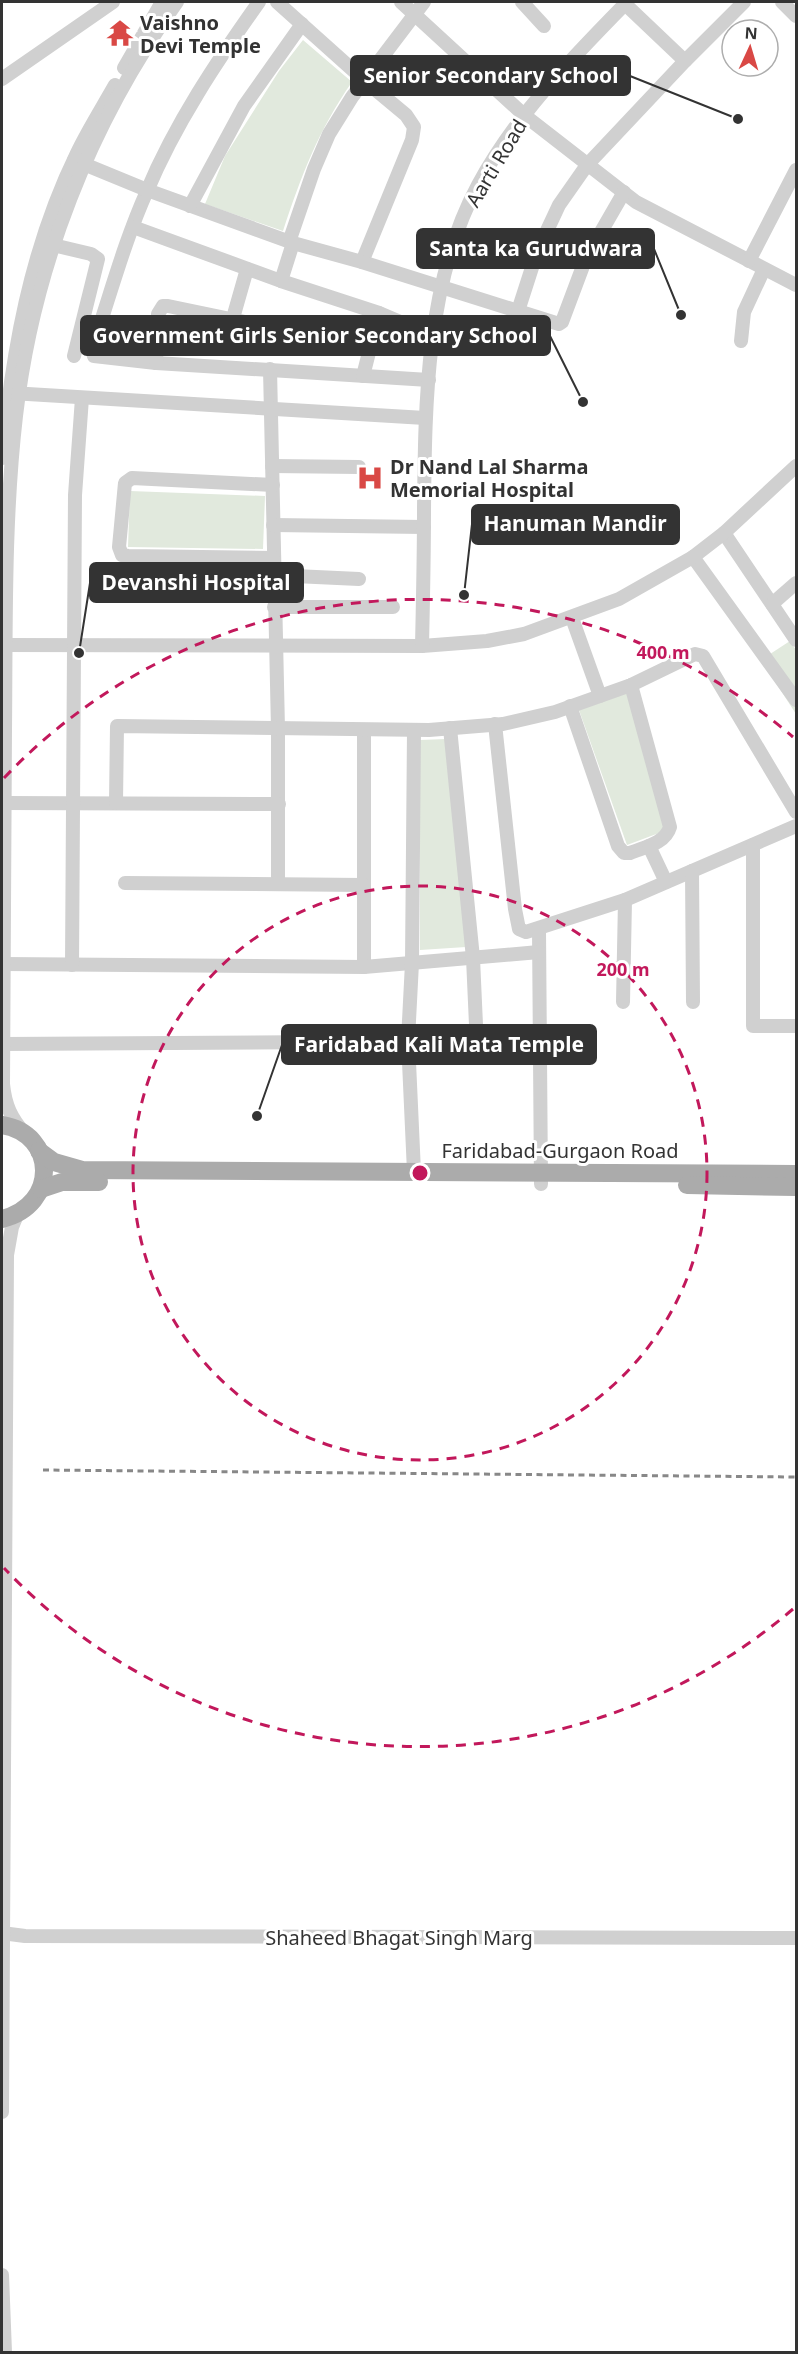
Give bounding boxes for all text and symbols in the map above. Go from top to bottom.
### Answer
place label: Vaishno Devi Temple [140,9,261,59]
temple icon: Vaishno Devi Temple [105,18,135,48]
north arrow [720,18,780,78]
text: N [744,22,758,44]
callout: Senior Secondary School [351,56,630,95]
text: Senior Secondary School [364,61,618,89]
street label: Aarti Road [459,114,533,212]
callout: Santa ka Gurudwara [417,229,654,268]
text: Santa ka Gurudwara [429,234,643,262]
callout: Government Girls Senior Secondary School [81,316,550,355]
text: Government Girls Senior Secondary School [93,321,537,349]
place label: Dr Nand Lal Sharma Memorial Hospital [390,453,589,503]
hospital icon: Dr Nand Lal Sharma Memorial Hospital [355,463,385,493]
callout: Hanuman Mandir [472,505,679,544]
text: Hanuman Mandir [483,509,667,537]
callout: Devanshi Hospital [90,563,303,602]
text: Devanshi Hospital [102,568,290,596]
text: 400 m [636,640,690,664]
text: 200 m [596,957,650,981]
callout: Faridabad Kali Mata Temple [282,1025,596,1064]
text: Faridabad Kali Mata Temple [294,1030,584,1058]
street label: Faridabad-Gurgaon Road [441,1137,679,1164]
centre of rings [410,1163,430,1183]
street label: Shaheed Bhagat Singh Marg [265,1924,533,1951]

